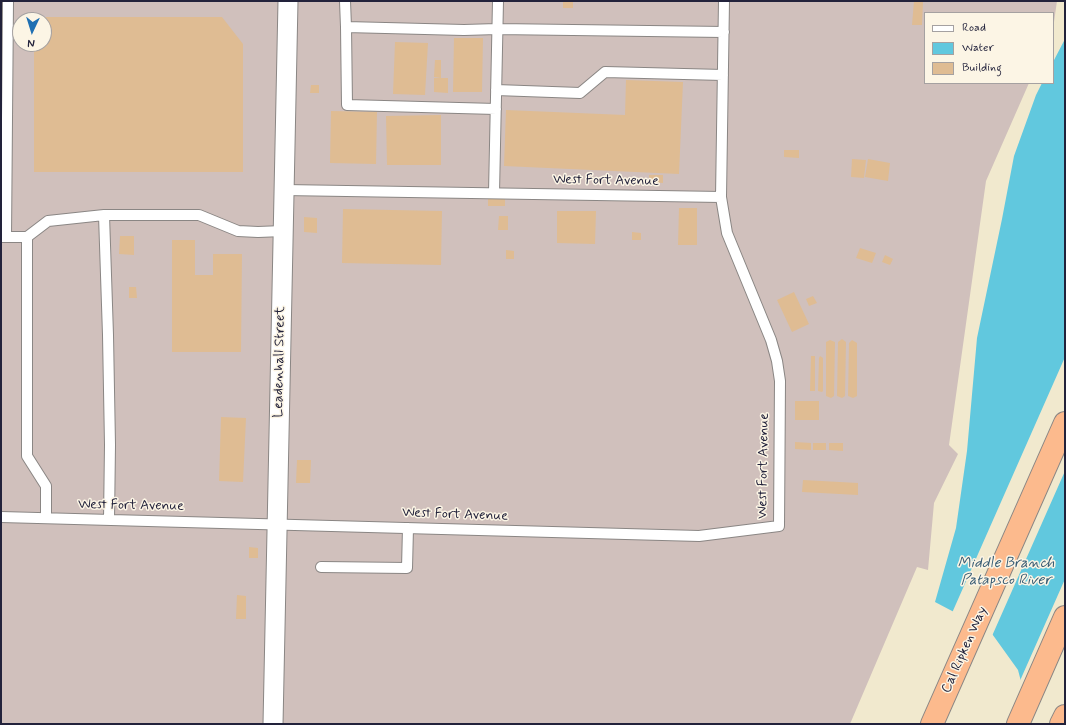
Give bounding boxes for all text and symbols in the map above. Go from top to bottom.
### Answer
north arrow [12,12,52,52]
legend [924,12,1054,84]
text: Road [962,20,986,36]
text: N [27,36,35,50]
text: Water [962,40,994,56]
text: Building [962,60,1002,76]
street label: West Fort Avenue [553,172,659,190]
street label: Leadenhall Street [271,306,289,418]
street label: West Fort Avenue [755,413,773,519]
street label: West Fort Avenue [78,497,184,515]
street label: West Fort Avenue [402,505,508,525]
water label: Middle Branch Patapsco River [958,555,1054,590]
street label: Cal Ripken Way [938,604,992,696]

